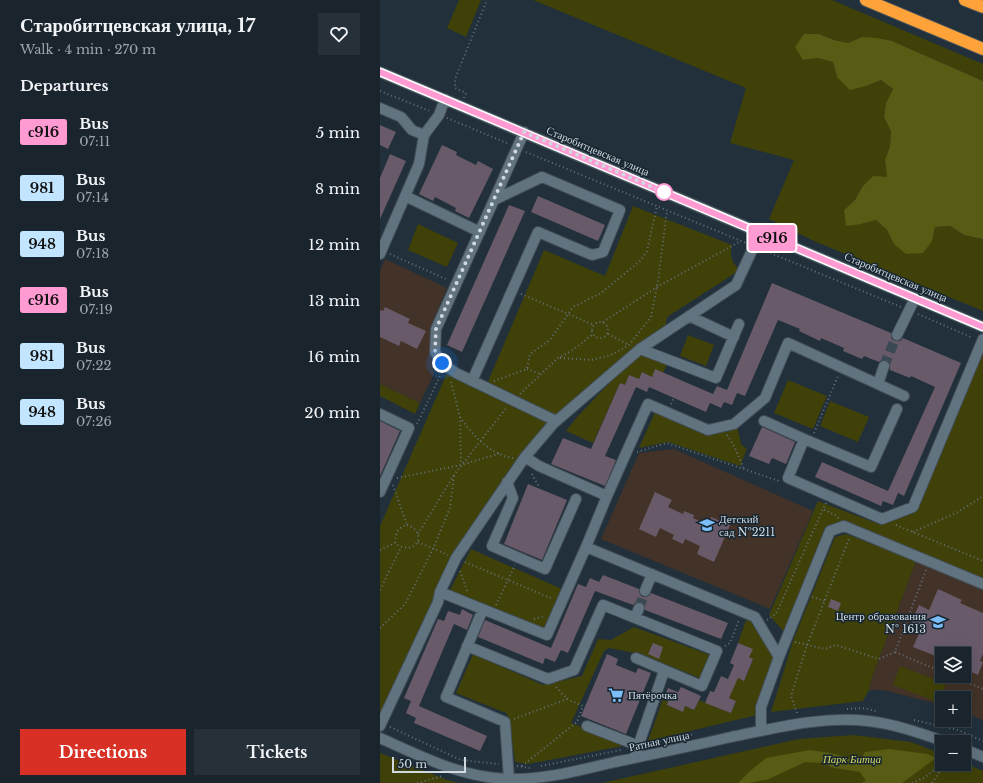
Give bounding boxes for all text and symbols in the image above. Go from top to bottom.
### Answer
button: heart [318,13,360,55]
text: Старобитцевская улица, 17 [20,14,255,37]
text: Walk · 4 min · 270 m [20,41,156,58]
text: Departures [20,76,109,95]
text: Bus [79,114,109,133]
text: с916 [28,123,59,141]
text: 5 min [316,123,360,142]
street label: Старобитцевская улица [544,123,652,179]
text: 07:11 [79,133,110,150]
text: Bus [76,170,106,189]
text: 981 [30,179,54,197]
text: 8 min [315,179,360,198]
unlabelled marker [655,183,673,201]
text: 07:14 [76,189,109,206]
line badge: с916 [744,225,800,251]
text: Bus [76,226,106,245]
text: с916 [756,229,788,247]
text: 948 [28,235,56,253]
text: 12 min [308,235,360,254]
text: 07:18 [76,245,109,262]
street label: Старобитцевская улица [842,249,950,305]
text: Bus [79,282,109,301]
text: с916 [28,291,59,309]
text: 13 min [308,291,360,310]
text: 07:19 [79,301,113,318]
text: Bus [76,338,106,357]
text: 981 [30,347,54,365]
text: 16 min [308,347,360,366]
your location [432,353,452,373]
text: 07:22 [76,357,112,374]
text: Bus [76,394,106,413]
text: 948 [28,403,56,421]
text: 20 min [304,403,360,422]
text: 07:26 [76,413,112,430]
place label: Детский сад №2211 [719,512,775,539]
school or university icon: Детский сад №2211 [698,516,716,534]
place label: Центр образования № 1613 [836,609,926,636]
school or university icon: Центр образования № 1613 [929,613,947,631]
map controls [935,647,971,771]
button: layers [935,647,971,683]
supermarket icon: Пятёрочка [607,686,625,704]
place label: Пятёрочка [628,688,677,702]
button: + [935,691,971,727]
street label: Ратная улица [627,728,691,754]
button: Directions [20,729,186,775]
button: Tickets [194,729,360,775]
button: − [935,735,971,771]
park label: Парк Битца [822,752,882,766]
scale bar [392,755,466,774]
text: 50 m [398,757,427,771]

